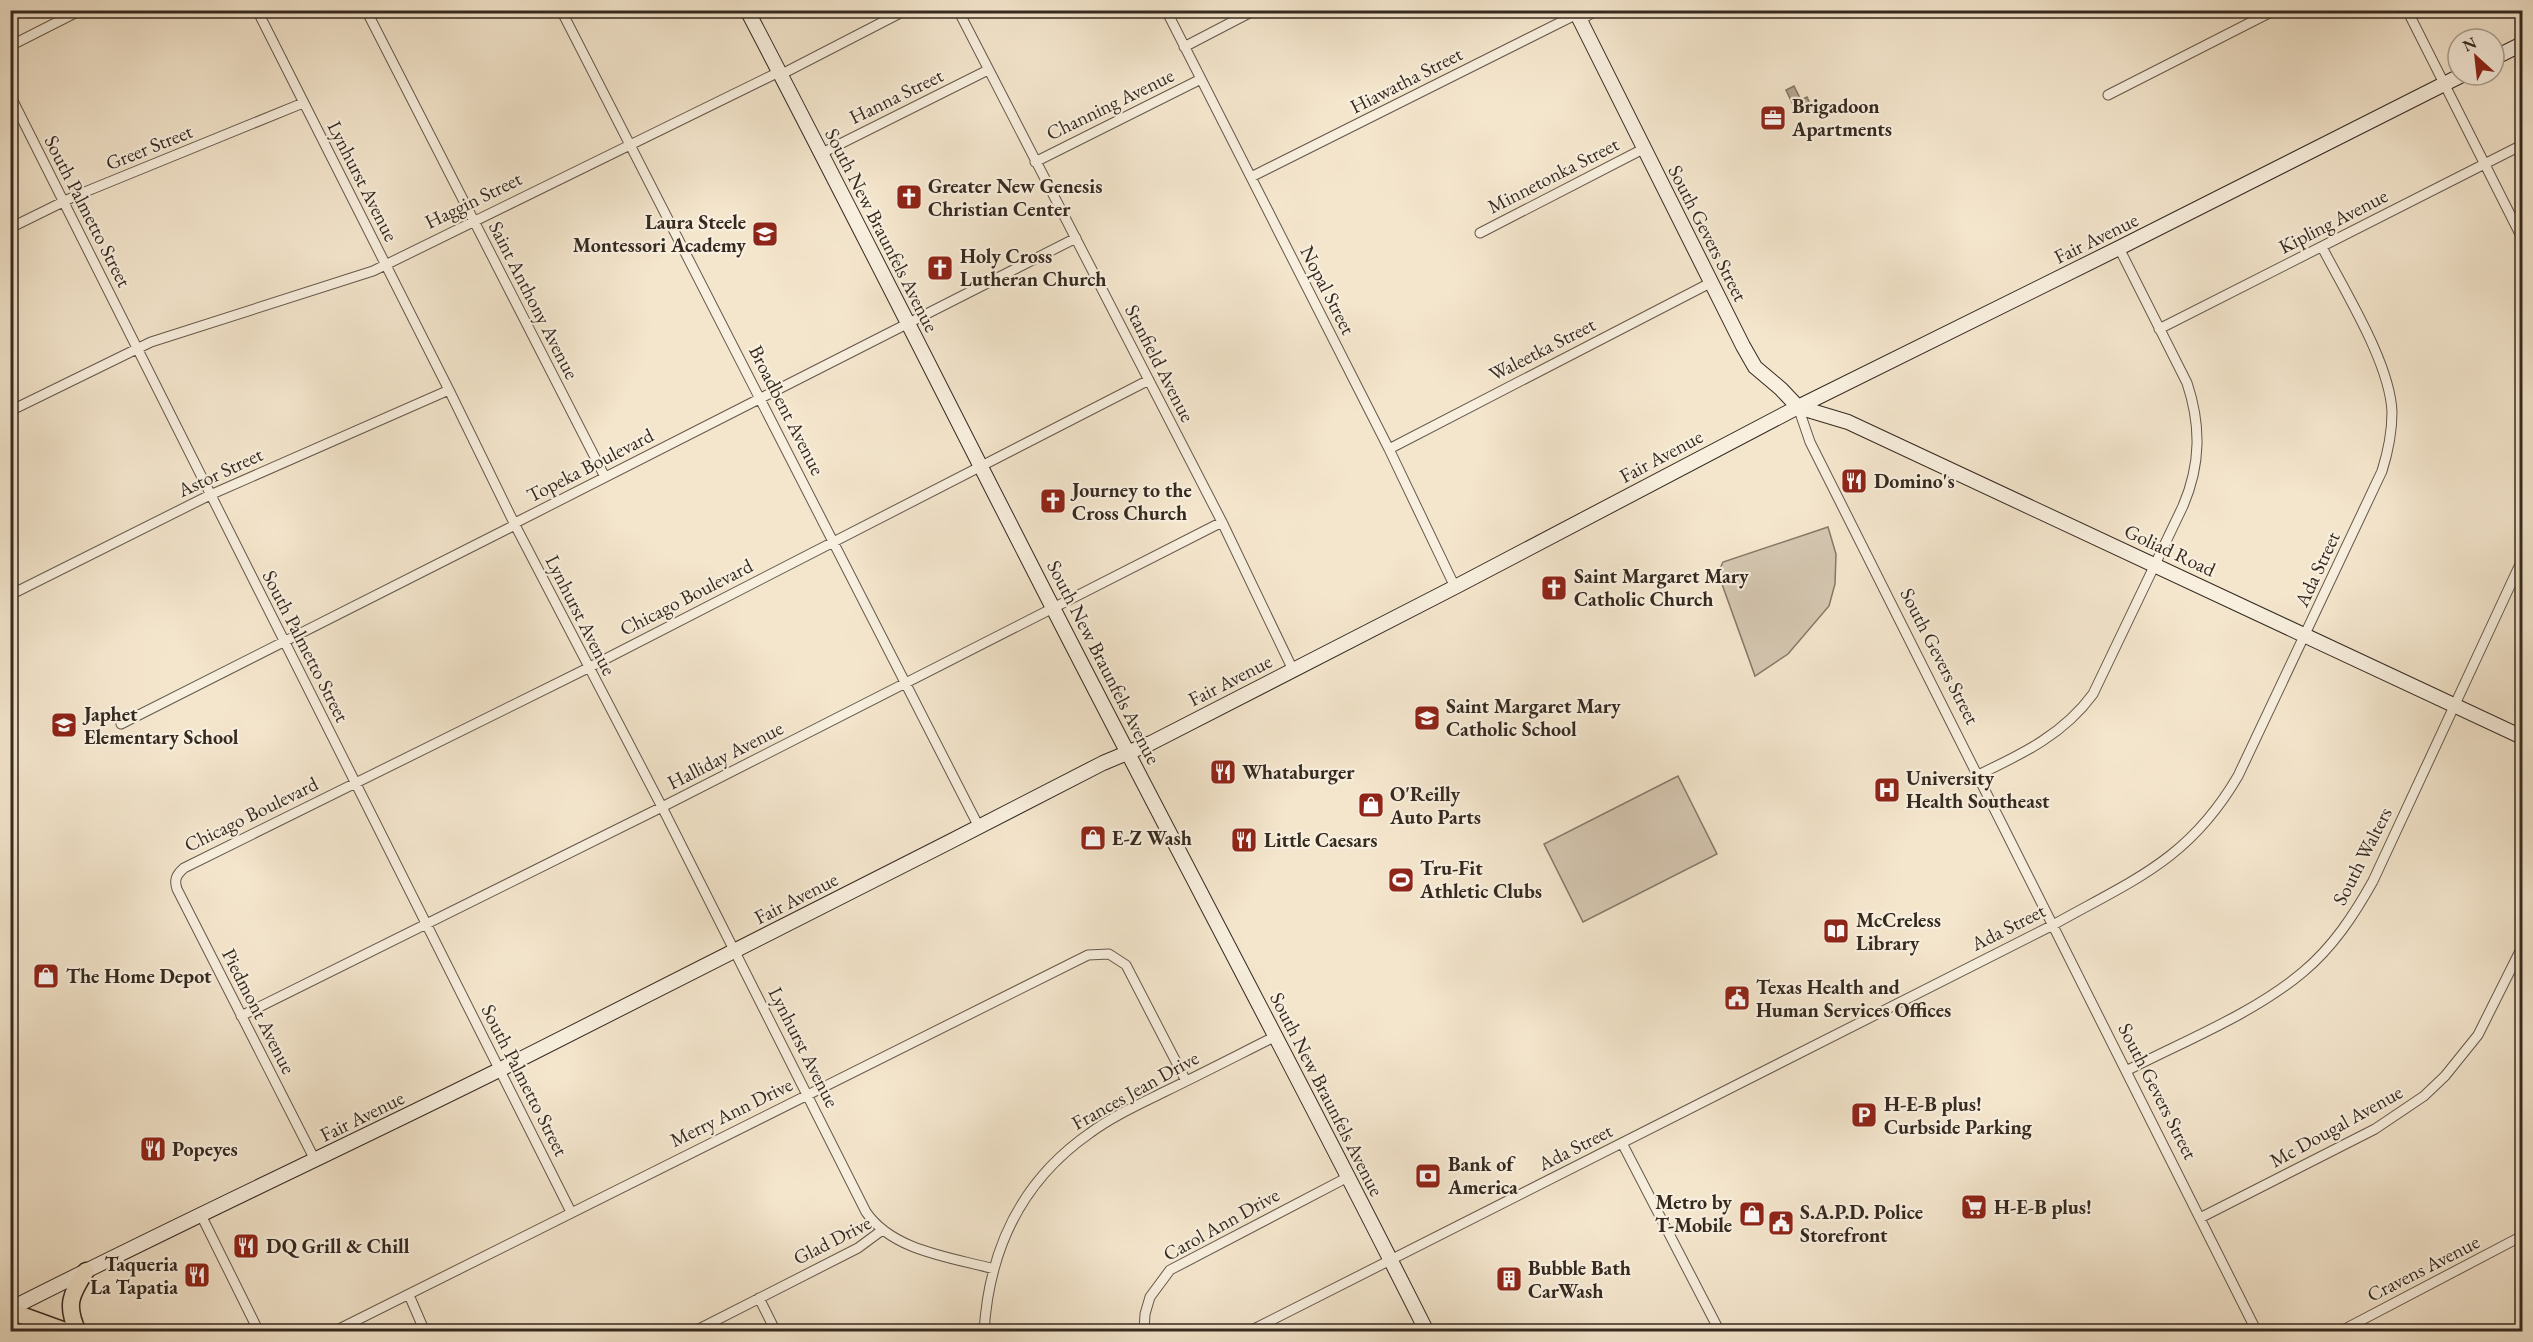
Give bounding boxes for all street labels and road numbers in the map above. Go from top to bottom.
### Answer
street label: Hiawatha Street [1345,40,1467,119]
street label: Hanna Street [845,62,948,130]
street label: Channing Avenue [1042,62,1178,146]
street label: Lynhurst Avenue [322,116,405,246]
street label: Greer Street [102,118,197,176]
street label: South New Braunfels Avenue [819,124,945,337]
street label: Minnetonka Street [1483,130,1624,219]
street label: South Palmetto Street [39,131,138,292]
street label: South Gevers Street [1662,160,1754,306]
street label: Haggin Street [420,165,527,235]
street label: Kipling Avenue [2274,182,2392,260]
street label: Fair Avenue [2050,206,2143,270]
street label: Saint Anthony Avenue [483,217,585,384]
street label: Nopal Street [1295,241,1362,340]
street label: Stanfield Avenue [1119,300,1201,426]
street label: Waleetka Street [1484,311,1600,387]
street label: Broadbent Avenue [743,341,831,479]
street label: Topeka Boulevard [522,422,659,508]
street label: Fair Avenue [1615,423,1707,489]
street label: Astor Street [172,441,267,503]
street label: Goliad Road [2120,518,2221,583]
street label: Ada Street [2288,527,2346,612]
street label: Lynhurst Avenue [540,550,623,680]
street label: Chicago Boulevard [615,552,758,642]
street label: South New Braunfels Avenue [1041,556,1167,769]
street label: South Palmetto Street [257,566,356,727]
street label: South Gevers Street [1894,583,1986,729]
street label: Fair Avenue [1184,648,1276,712]
street label: Halliday Avenue [663,715,788,795]
street label: Chicago Boulevard [180,770,323,858]
street label: South Walters [2326,803,2398,909]
street label: Fair Avenue [750,866,842,930]
street label: Ada Street [1966,897,2050,957]
street label: Piedmont Avenue [216,944,302,1078]
street label: Lynhurst Avenue [763,982,846,1112]
street label: South New Braunfels Avenue [1264,988,1390,1201]
street label: South Palmetto Street [476,1000,575,1161]
street label: South Gevers Street [2112,1018,2204,1164]
street label: Frances Jean Drive [1067,1044,1203,1136]
street label: Merry Ann Drive [665,1071,797,1153]
street label: Mc Dougal Avenue [2265,1079,2407,1173]
street label: Fair Avenue [316,1084,409,1148]
street label: Ada Street [1533,1117,1617,1177]
street label: Carol Ann Drive [1158,1181,1284,1267]
street label: Glad Drive [789,1209,876,1271]
street label: Cravens Avenue [2362,1228,2484,1307]

